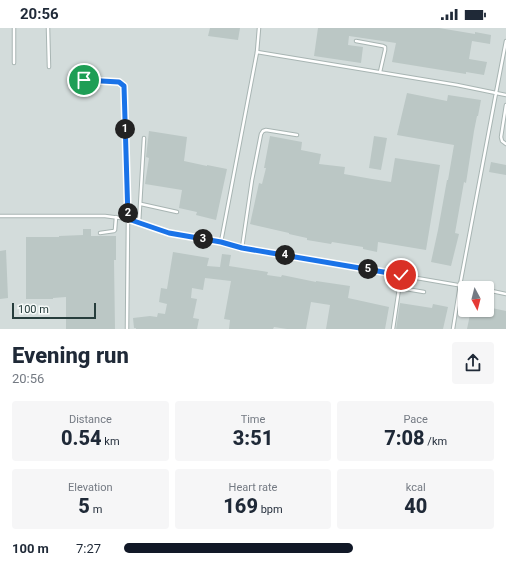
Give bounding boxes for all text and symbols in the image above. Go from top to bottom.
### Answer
text: 20:56 [20,5,59,23]
pin [67,63,101,97]
icon: arrive [73,69,95,91]
pin: 1 [115,119,135,139]
text: 1 [122,122,128,135]
pin: 2 [118,203,138,223]
text: 2 [125,206,131,219]
pin: 3 [193,229,213,249]
text: 3 [200,232,206,245]
pin: 4 [275,245,295,265]
text: 4 [282,248,288,261]
pin [384,258,418,292]
pin: 5 [358,259,378,279]
text: 5 [365,262,371,275]
icon: check [390,264,412,286]
north arrow [458,281,494,317]
map controls [458,281,494,317]
scale bar [12,301,96,320]
text: 100 m [18,303,49,316]
button: share [452,342,494,384]
text: Evening run [12,343,129,368]
text: 20:56 [12,371,44,386]
text: Distance [69,413,112,426]
text: Time [241,413,265,426]
text: Pace [403,413,428,426]
text: 0.54 [61,426,102,450]
text: 3:51 [233,426,273,450]
text: 7:08 [384,426,425,450]
text: km [102,435,120,448]
text: /km [425,435,447,448]
text: Elevation [68,481,113,494]
text: Heart rate [229,481,277,494]
text: kcal [406,481,426,494]
text: 5 [78,494,90,518]
text: 169 [223,494,258,518]
text: 40 [404,494,427,518]
text: m [90,503,102,516]
text: bpm [258,503,283,516]
text: 100 m [12,541,49,556]
text: 7:27 [76,541,101,556]

